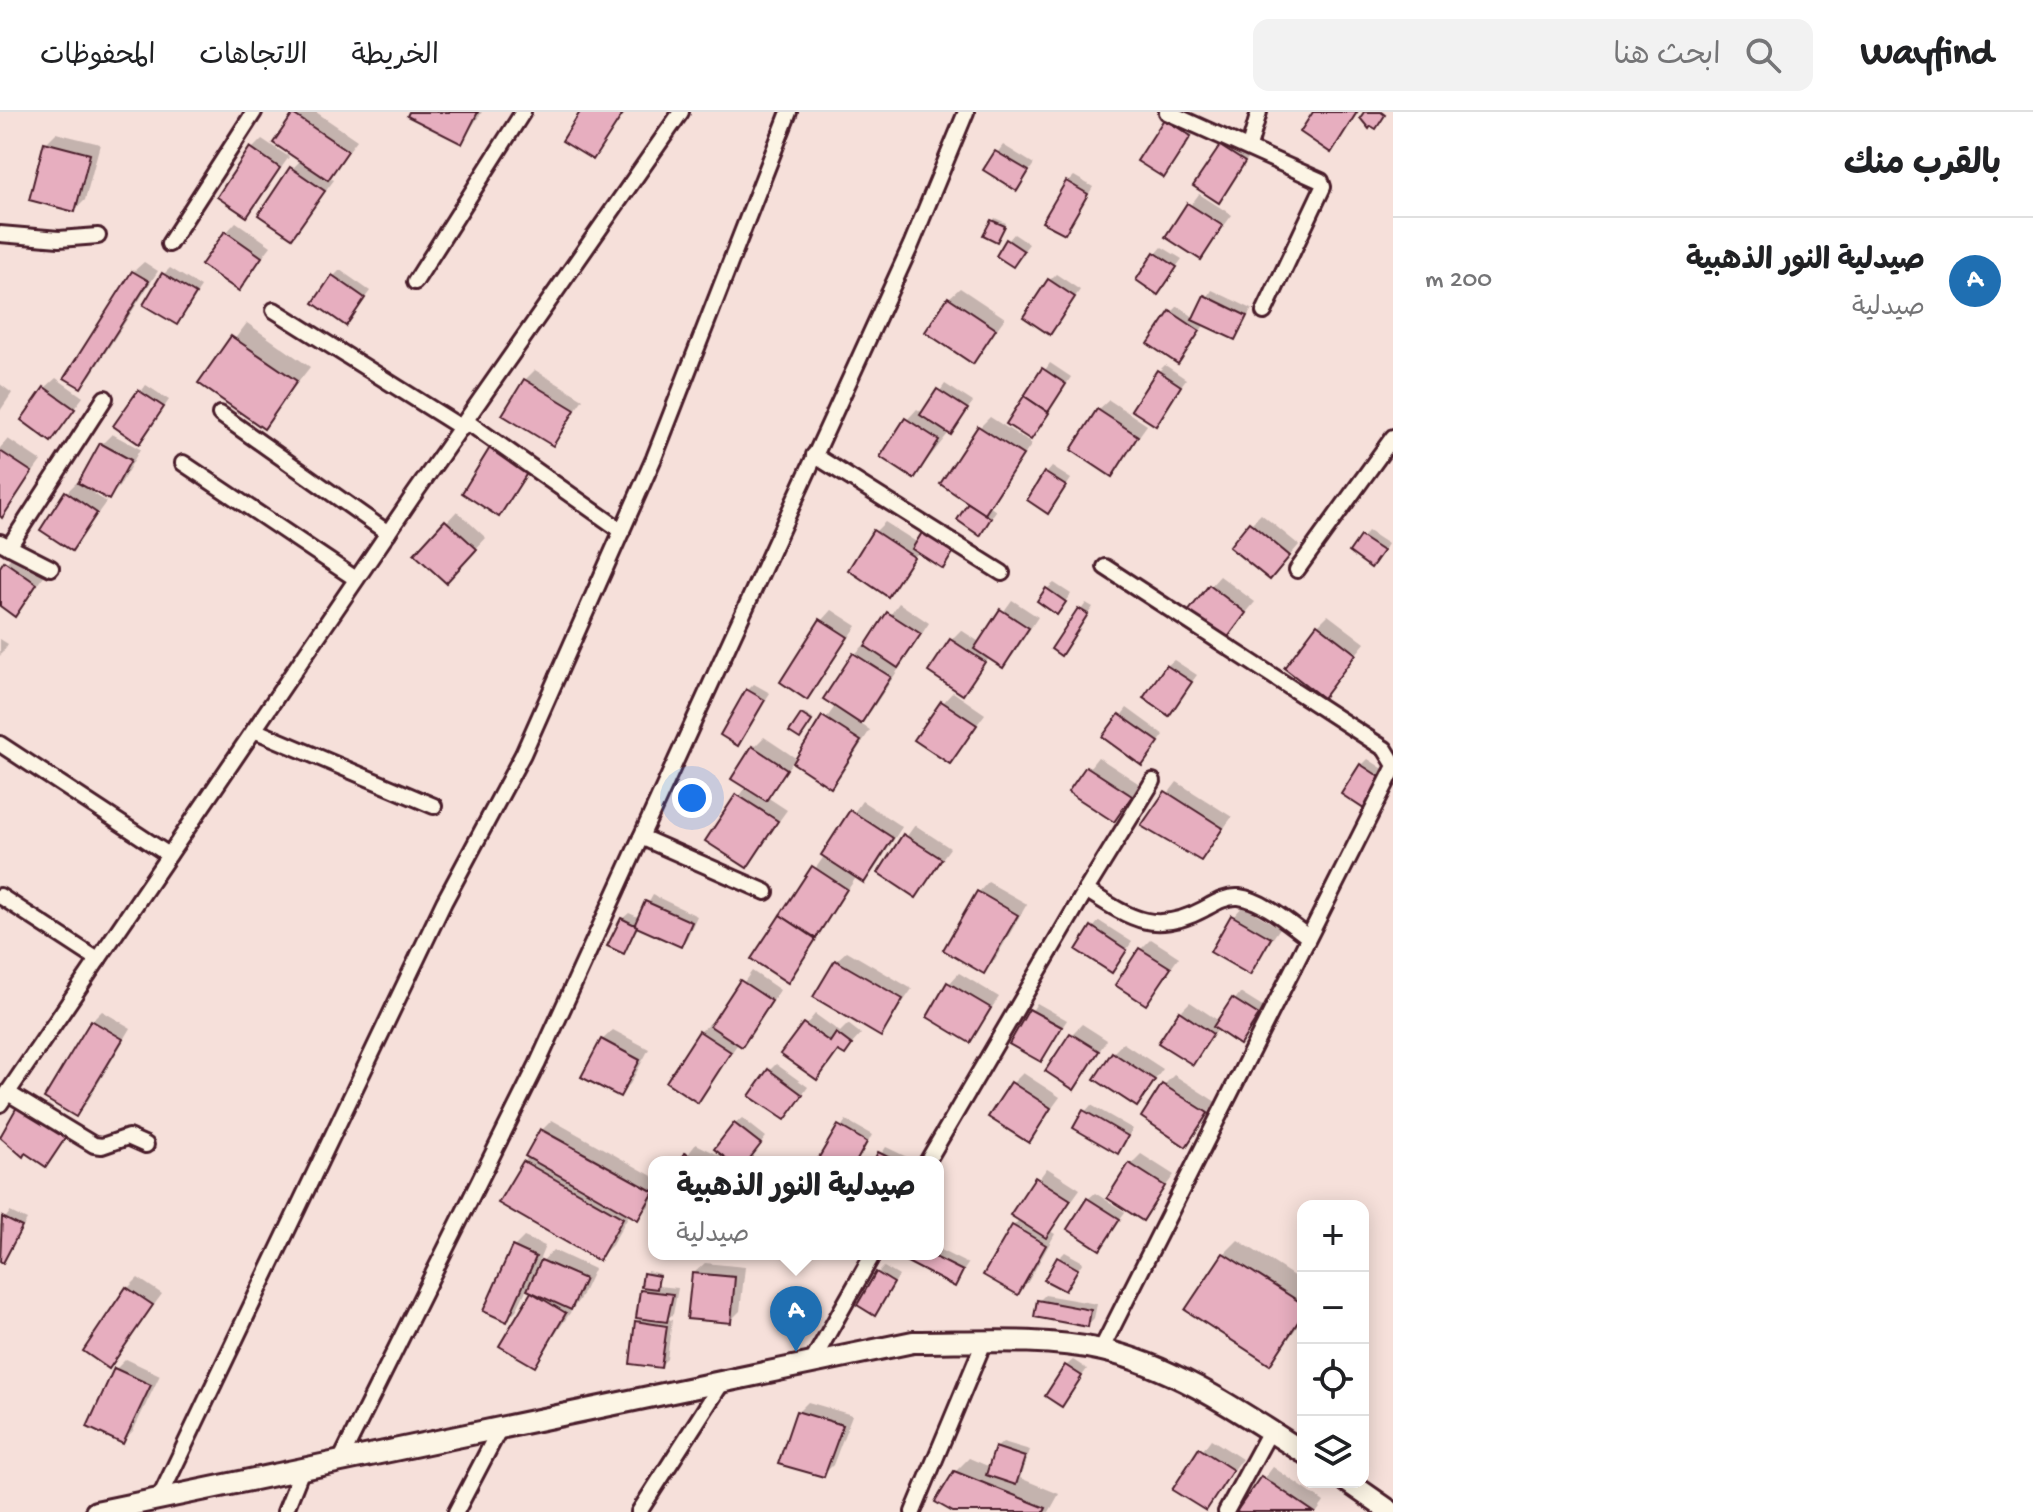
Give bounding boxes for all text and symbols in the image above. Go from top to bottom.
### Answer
search box [1253,19,1813,91]
icon: search [1741,33,1785,77]
text: Wayfind [1861,33,1993,77]
text: ابحث هنا [1613,40,1721,75]
text: المحفوظات [40,41,155,74]
text: الاتجاهات [199,41,307,74]
text: الخريطة [351,41,439,74]
text: بالقرب منك [1844,147,2001,187]
text: صيدلية النور الذهبية [1686,245,1925,280]
text: 200 m [1425,266,1492,297]
text: A [1967,266,1983,297]
text: صيدلية [1852,294,1925,325]
your location [672,778,712,818]
popup [648,1156,944,1260]
text: صيدلية النور الذهبية [676,1172,916,1207]
map controls [1297,1200,1369,1488]
button: + [1297,1200,1369,1272]
text: صيدلية [676,1221,749,1252]
button: − [1297,1272,1369,1344]
pin: A [770,1286,822,1352]
button: locate [1297,1344,1369,1416]
button: layers [1297,1416,1369,1488]

